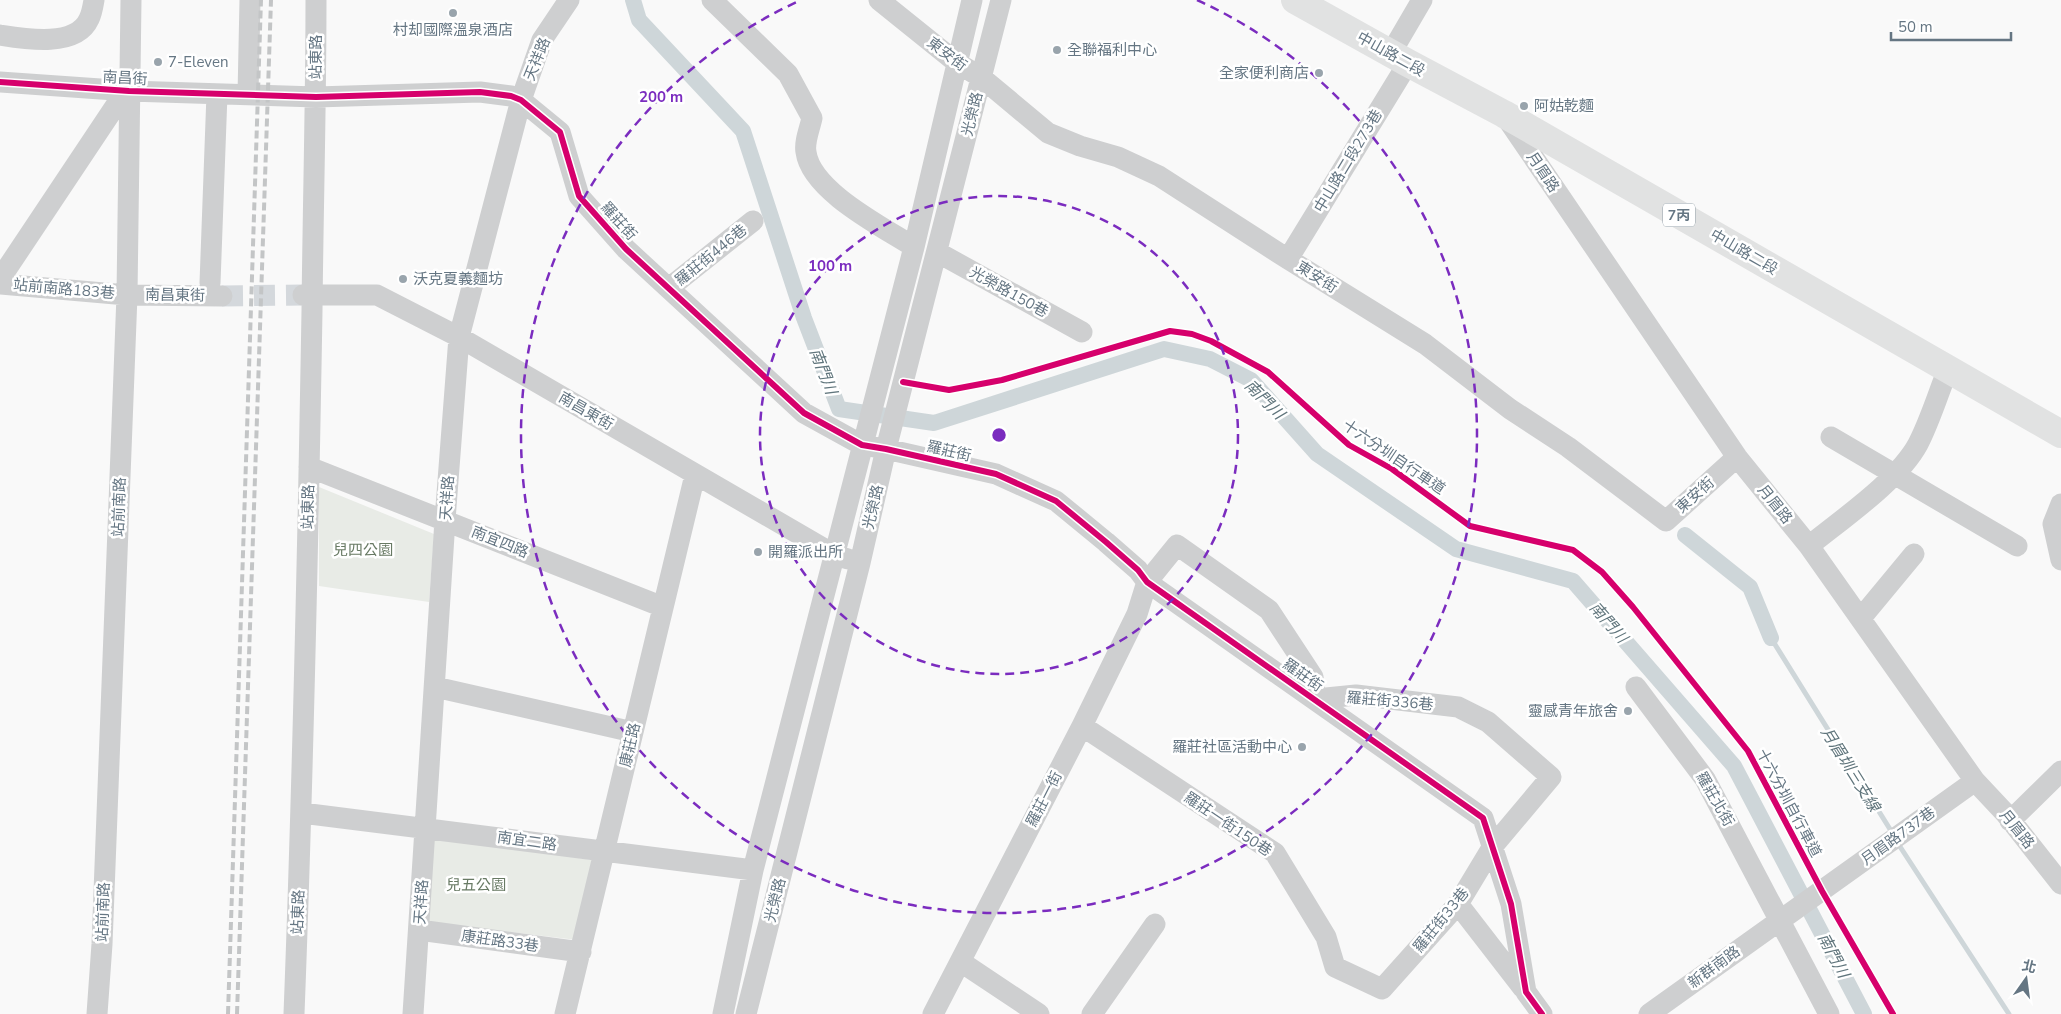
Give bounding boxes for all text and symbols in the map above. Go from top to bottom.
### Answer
marker: 村却國際溫泉酒店 [447,7,459,19]
scale bar [1891,10,2011,42]
text: 50 m [1898,17,1933,37]
place label: 村却國際溫泉酒店 [393,20,513,40]
street label: 中山路二段 [1353,27,1429,81]
street label: 東安街 [923,32,971,76]
street label: 站東路 [306,34,326,80]
street label: 天祥路 [519,34,555,84]
place label: 全聯福利中心 [1067,40,1157,60]
marker: 全聯福利中心 [1051,44,1063,56]
place label: 7-Eleven [168,52,228,72]
marker: 7-Eleven [152,56,164,68]
place label: 全家便利商店 [1219,63,1309,83]
street label: 南昌街 [102,67,148,89]
marker: 全家便利商店 [1313,67,1325,79]
text: 200 m [639,87,683,107]
street label: 光榮路 [957,90,987,138]
place label: 阿姑乾麵 [1534,96,1594,116]
marker: 阿姑乾麵 [1518,100,1530,112]
street label: 中山路二段273巷 [1309,106,1387,216]
street label: 月眉路 [1522,148,1564,196]
street label: 羅莊街 [597,198,641,244]
road number: 7丙 [1663,204,1695,226]
street label: 羅莊街446巷 [671,220,751,290]
street label: 中山路二段 [1707,225,1781,279]
text: 100 m [808,256,852,276]
street label: 東安街 [1293,257,1341,297]
street label: 光榮路150巷 [966,262,1052,322]
place label: 沃克夏義麵坊 [413,269,503,289]
marker: 沃克夏義麵坊 [397,273,409,285]
street label: 站前南路183巷 [12,275,116,303]
street label: 南昌東街 [145,284,205,306]
water label: 南門川 [804,345,843,400]
water label: 南門川 [1240,375,1290,426]
street label: 南昌東街 [555,387,617,435]
street label: 十六分圳自行車道 [1339,415,1449,499]
centre of rings [990,426,1008,444]
street label: 羅莊街 [925,436,973,466]
street label: 東安街 [1672,473,1718,517]
street label: 天祥路 [435,475,459,521]
street label: 站前南路 [108,477,130,537]
street label: 月眉路 [1753,480,1797,528]
street label: 光榮路 [858,483,888,531]
street label: 站東路 [298,484,318,530]
street label: 南宜四路 [468,521,532,563]
park label: 兒四公園 [333,540,393,560]
place label: 開羅派出所 [768,542,843,562]
marker: 開羅派出所 [752,546,764,558]
water label: 南門川 [1584,597,1634,649]
street label: 羅莊街 [1279,654,1327,696]
street label: 羅莊街336巷 [1346,687,1434,715]
place label: 靈感青年旅舍 [1528,701,1618,721]
marker: 靈感青年旅舍 [1622,705,1634,717]
street label: 康莊路 [615,721,645,769]
water label: 月眉圳三支線 [1815,723,1886,818]
place label: 羅莊社區活動中心 [1172,737,1292,757]
marker: 羅莊社區活動中心 [1296,741,1308,753]
street label: 十六分圳自行車道 [1752,745,1826,861]
street label: 羅莊一街 [1021,768,1067,830]
street label: 羅莊北街 [1691,768,1739,830]
street label: 羅莊一街150巷 [1180,787,1276,861]
street label: 月眉路737巷 [1857,802,1939,870]
street label: 月眉路 [1995,805,2039,853]
street label: 南宜二路 [496,827,558,855]
park label: 兒五公園 [446,875,506,895]
street label: 光榮路 [760,876,790,924]
street label: 天祥路 [409,879,433,925]
street label: 站前南路 [92,882,114,942]
street label: 羅莊街33巷 [1409,883,1473,957]
street label: 站東路 [287,889,309,935]
street label: 康莊路33巷 [460,926,540,956]
water label: 南門川 [1812,929,1855,984]
street label: 新群南路 [1684,941,1744,993]
north arrow [2001,954,2051,1004]
text: 北 [2020,956,2038,978]

